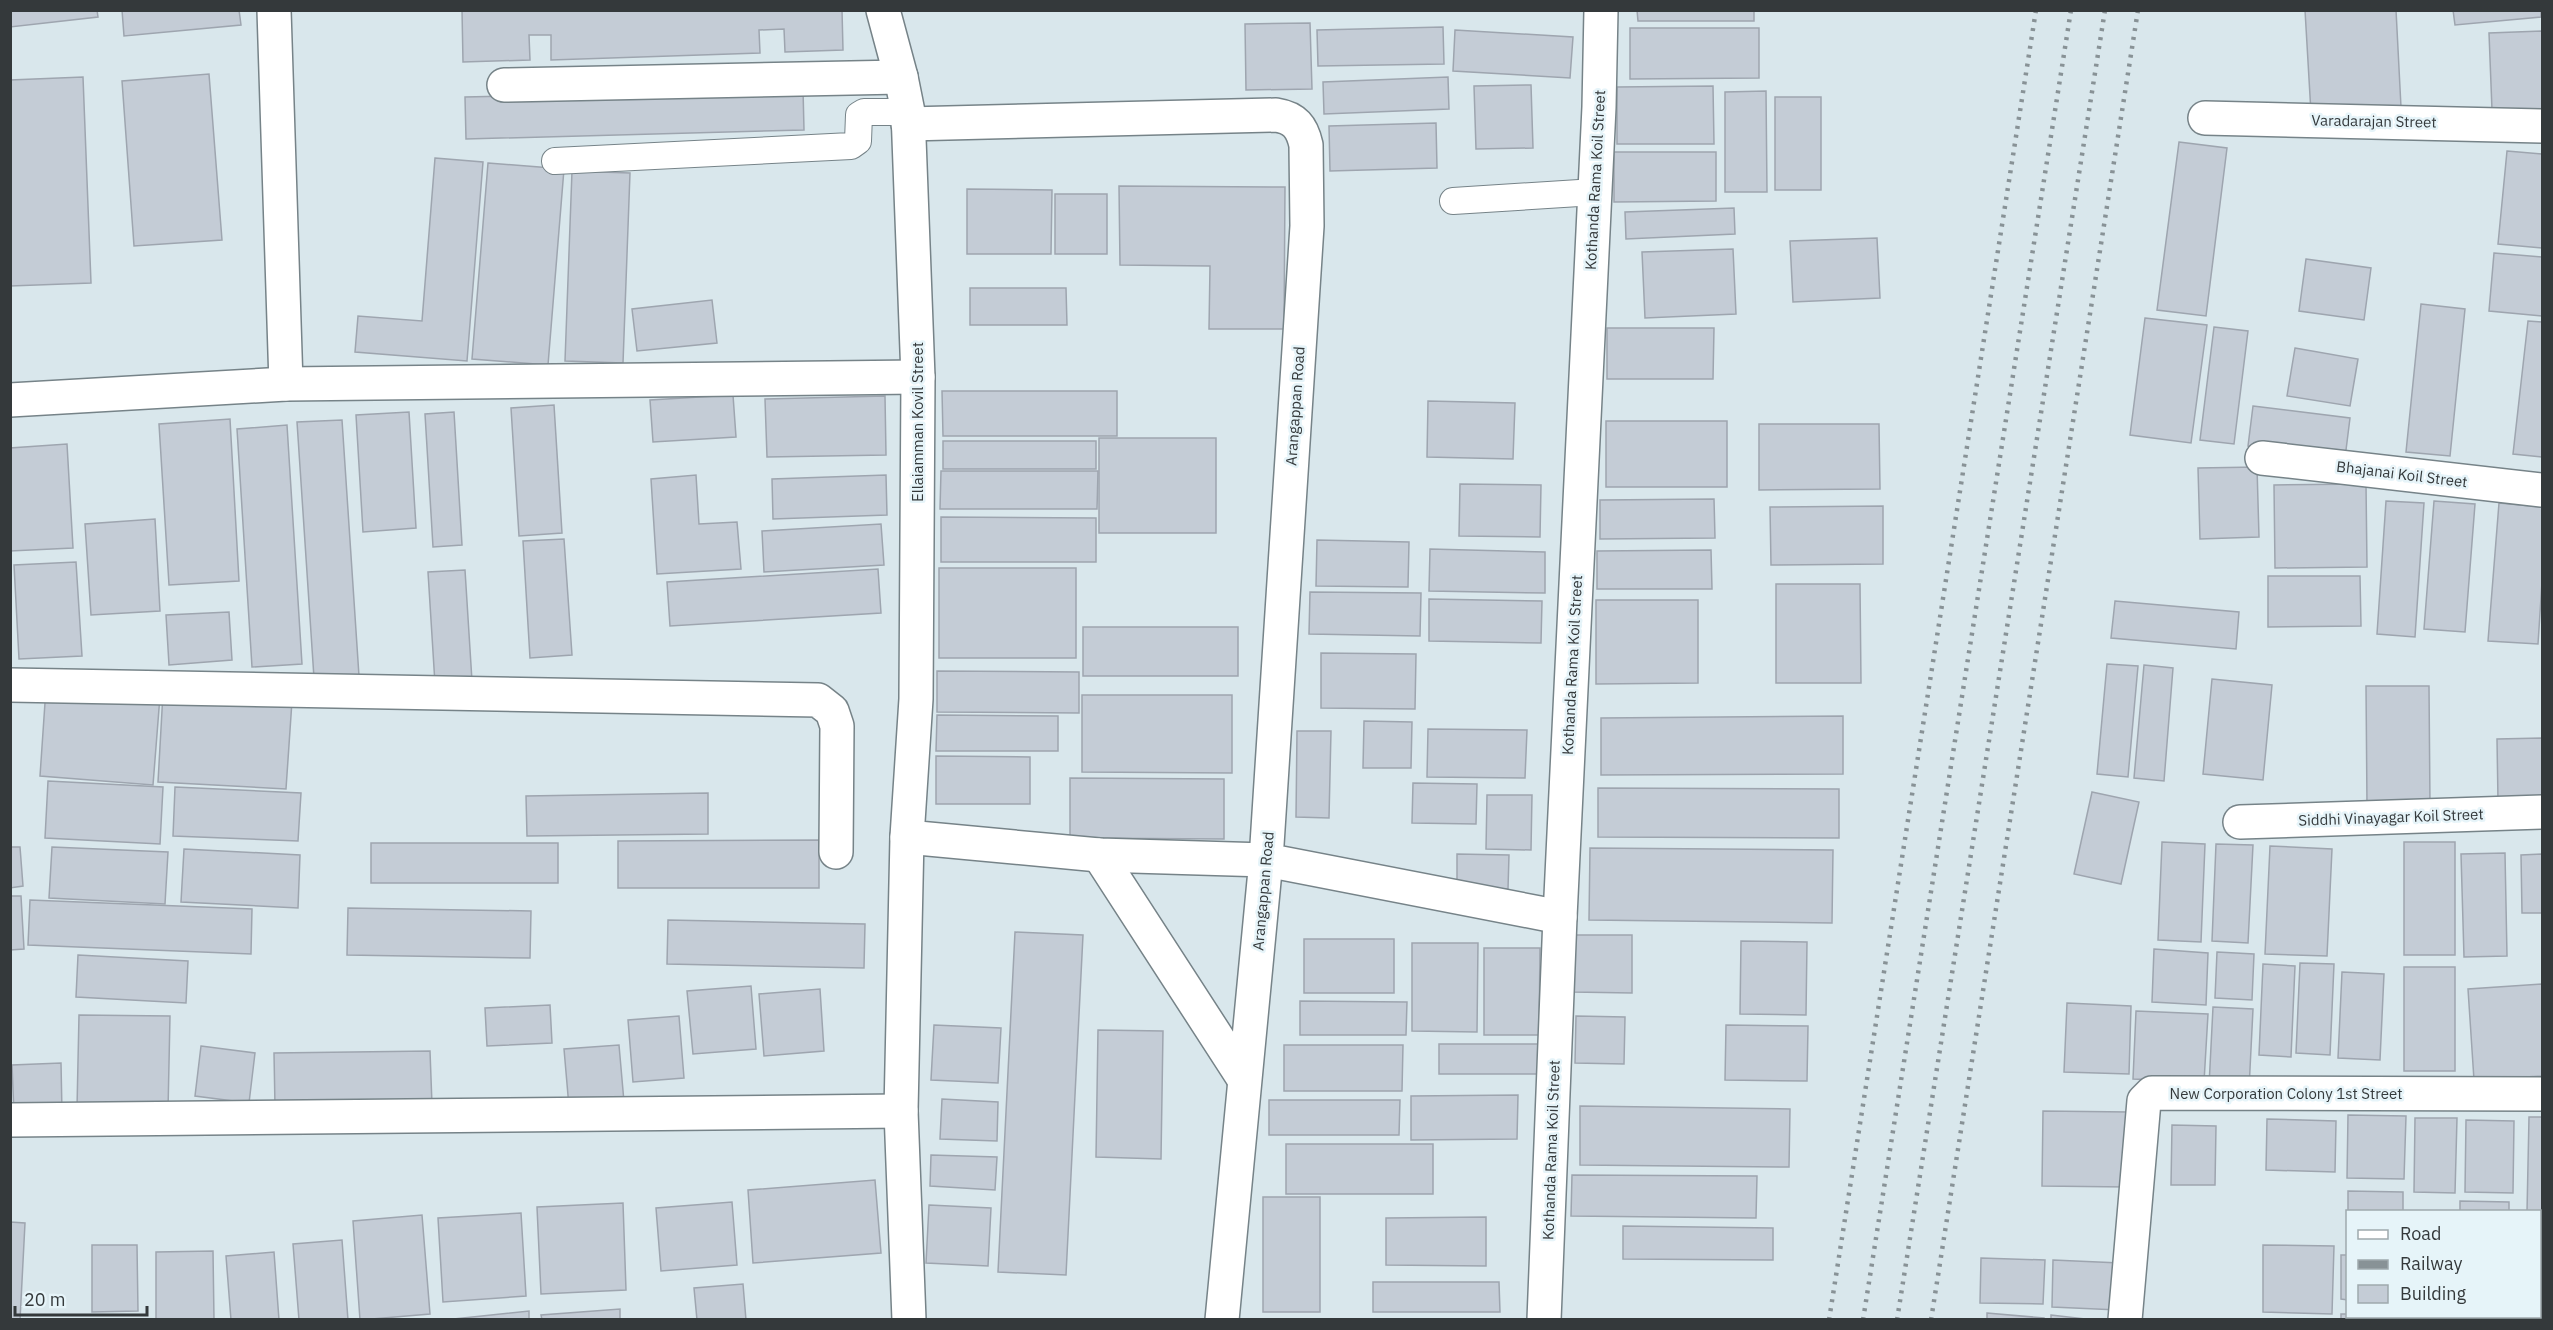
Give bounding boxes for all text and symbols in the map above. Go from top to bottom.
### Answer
street label: Kothanda Rama Koil Street [1581,89,1609,271]
street label: Varadarajan Street [2311,110,2437,132]
street label: Ellaiamman Kovil Street [908,342,927,502]
street label: Arangappan Road [1281,346,1309,466]
street label: Bhajanai Koil Street [2335,457,2469,491]
street label: Kothanda Rama Koil Street [1558,574,1586,756]
street label: Siddhi Vinayagar Koil Street [2298,804,2484,830]
street label: Arangappan Road [1248,831,1278,951]
street label: Kothanda Rama Koil Street [1538,1060,1564,1240]
street label: New Corporation Colony 1st Street [2170,1084,2402,1103]
legend [2346,1210,2541,1318]
text: Road [2400,1222,2441,1245]
text: Railway [2400,1252,2462,1275]
scale bar [15,1279,147,1317]
text: Building [2400,1282,2467,1305]
text: 20 m [24,1288,66,1311]

